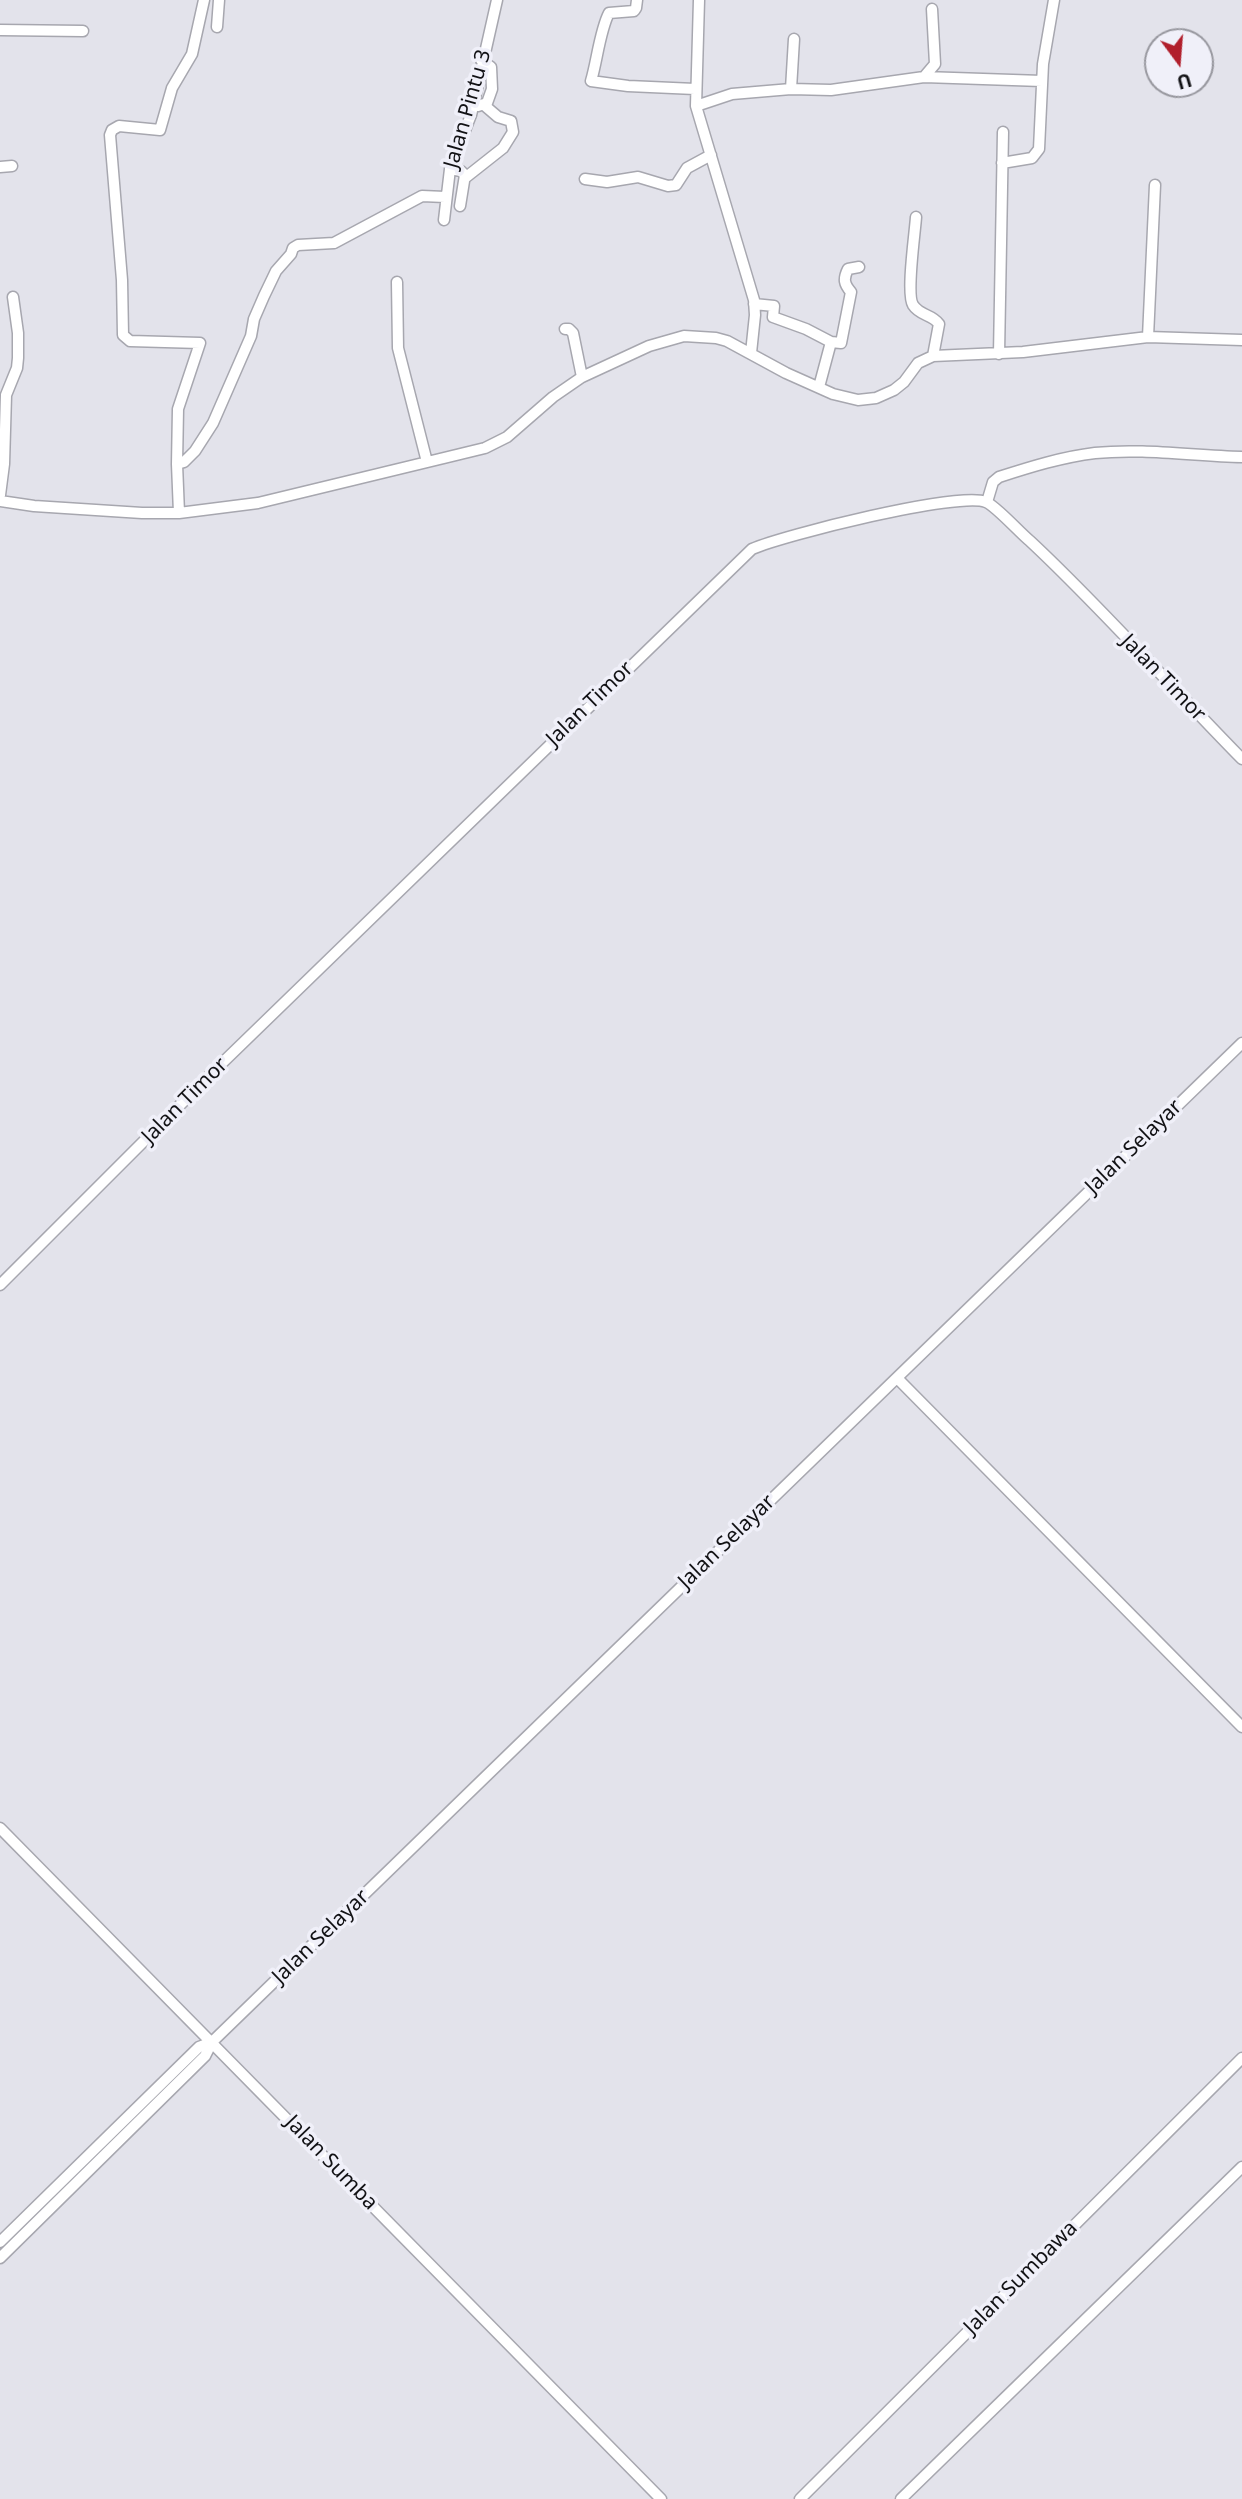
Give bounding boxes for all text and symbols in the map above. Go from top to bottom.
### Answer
north arrow [1144,28,1214,98]
street label: Jalan Pintu 3 [439,47,497,171]
text: U [1174,67,1195,96]
street label: Jalan Timor [1115,629,1211,727]
street label: Jalan Timor [541,656,639,752]
street label: Jalan Timor [137,1053,233,1149]
street label: Jalan Selayar [1080,1095,1188,1199]
street label: Jalan Selayar [673,1490,781,1594]
street label: Jalan Selayar [267,1885,375,1989]
street label: Jalan Sumba [280,2110,382,2216]
street label: Jalan Sumbawa [959,2216,1083,2340]

